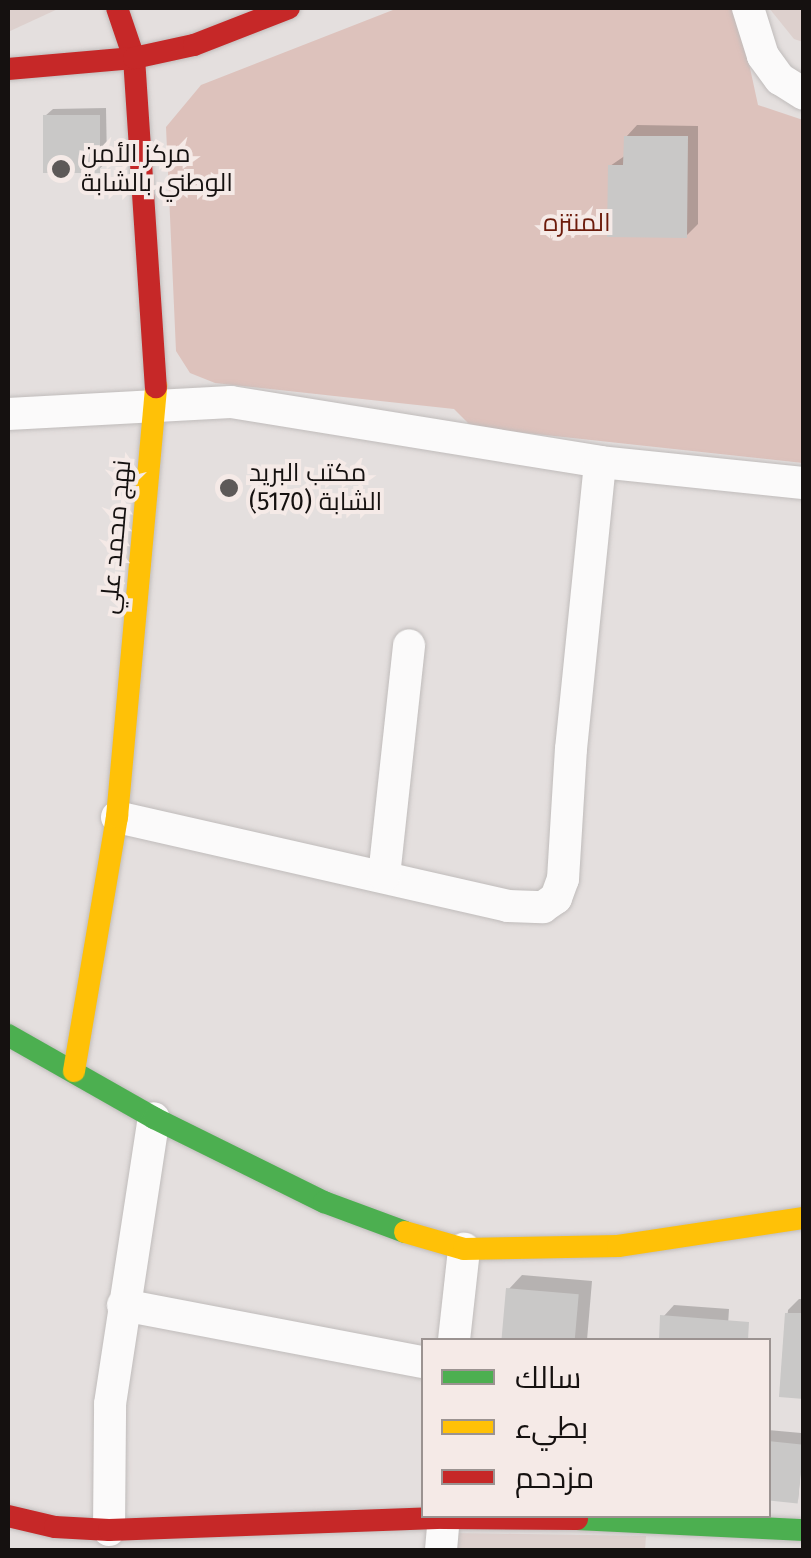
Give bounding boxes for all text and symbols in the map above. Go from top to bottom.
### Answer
place label: مركز الأمن الوطني بالشابة [81,140,233,199]
marker: مركز الأمن الوطني بالشابة [50,158,72,180]
park label: المنتزه [543,208,611,238]
street label: نهج محمد علي [94,459,138,615]
place label: مكتب البريد الشابة (5170) [249,459,382,518]
marker: مكتب البريد الشابة (5170) [218,477,240,499]
legend [421,1338,771,1518]
text: سالك [515,1360,581,1396]
text: بطيء [515,1410,588,1446]
text: مزدحم [515,1460,594,1496]

